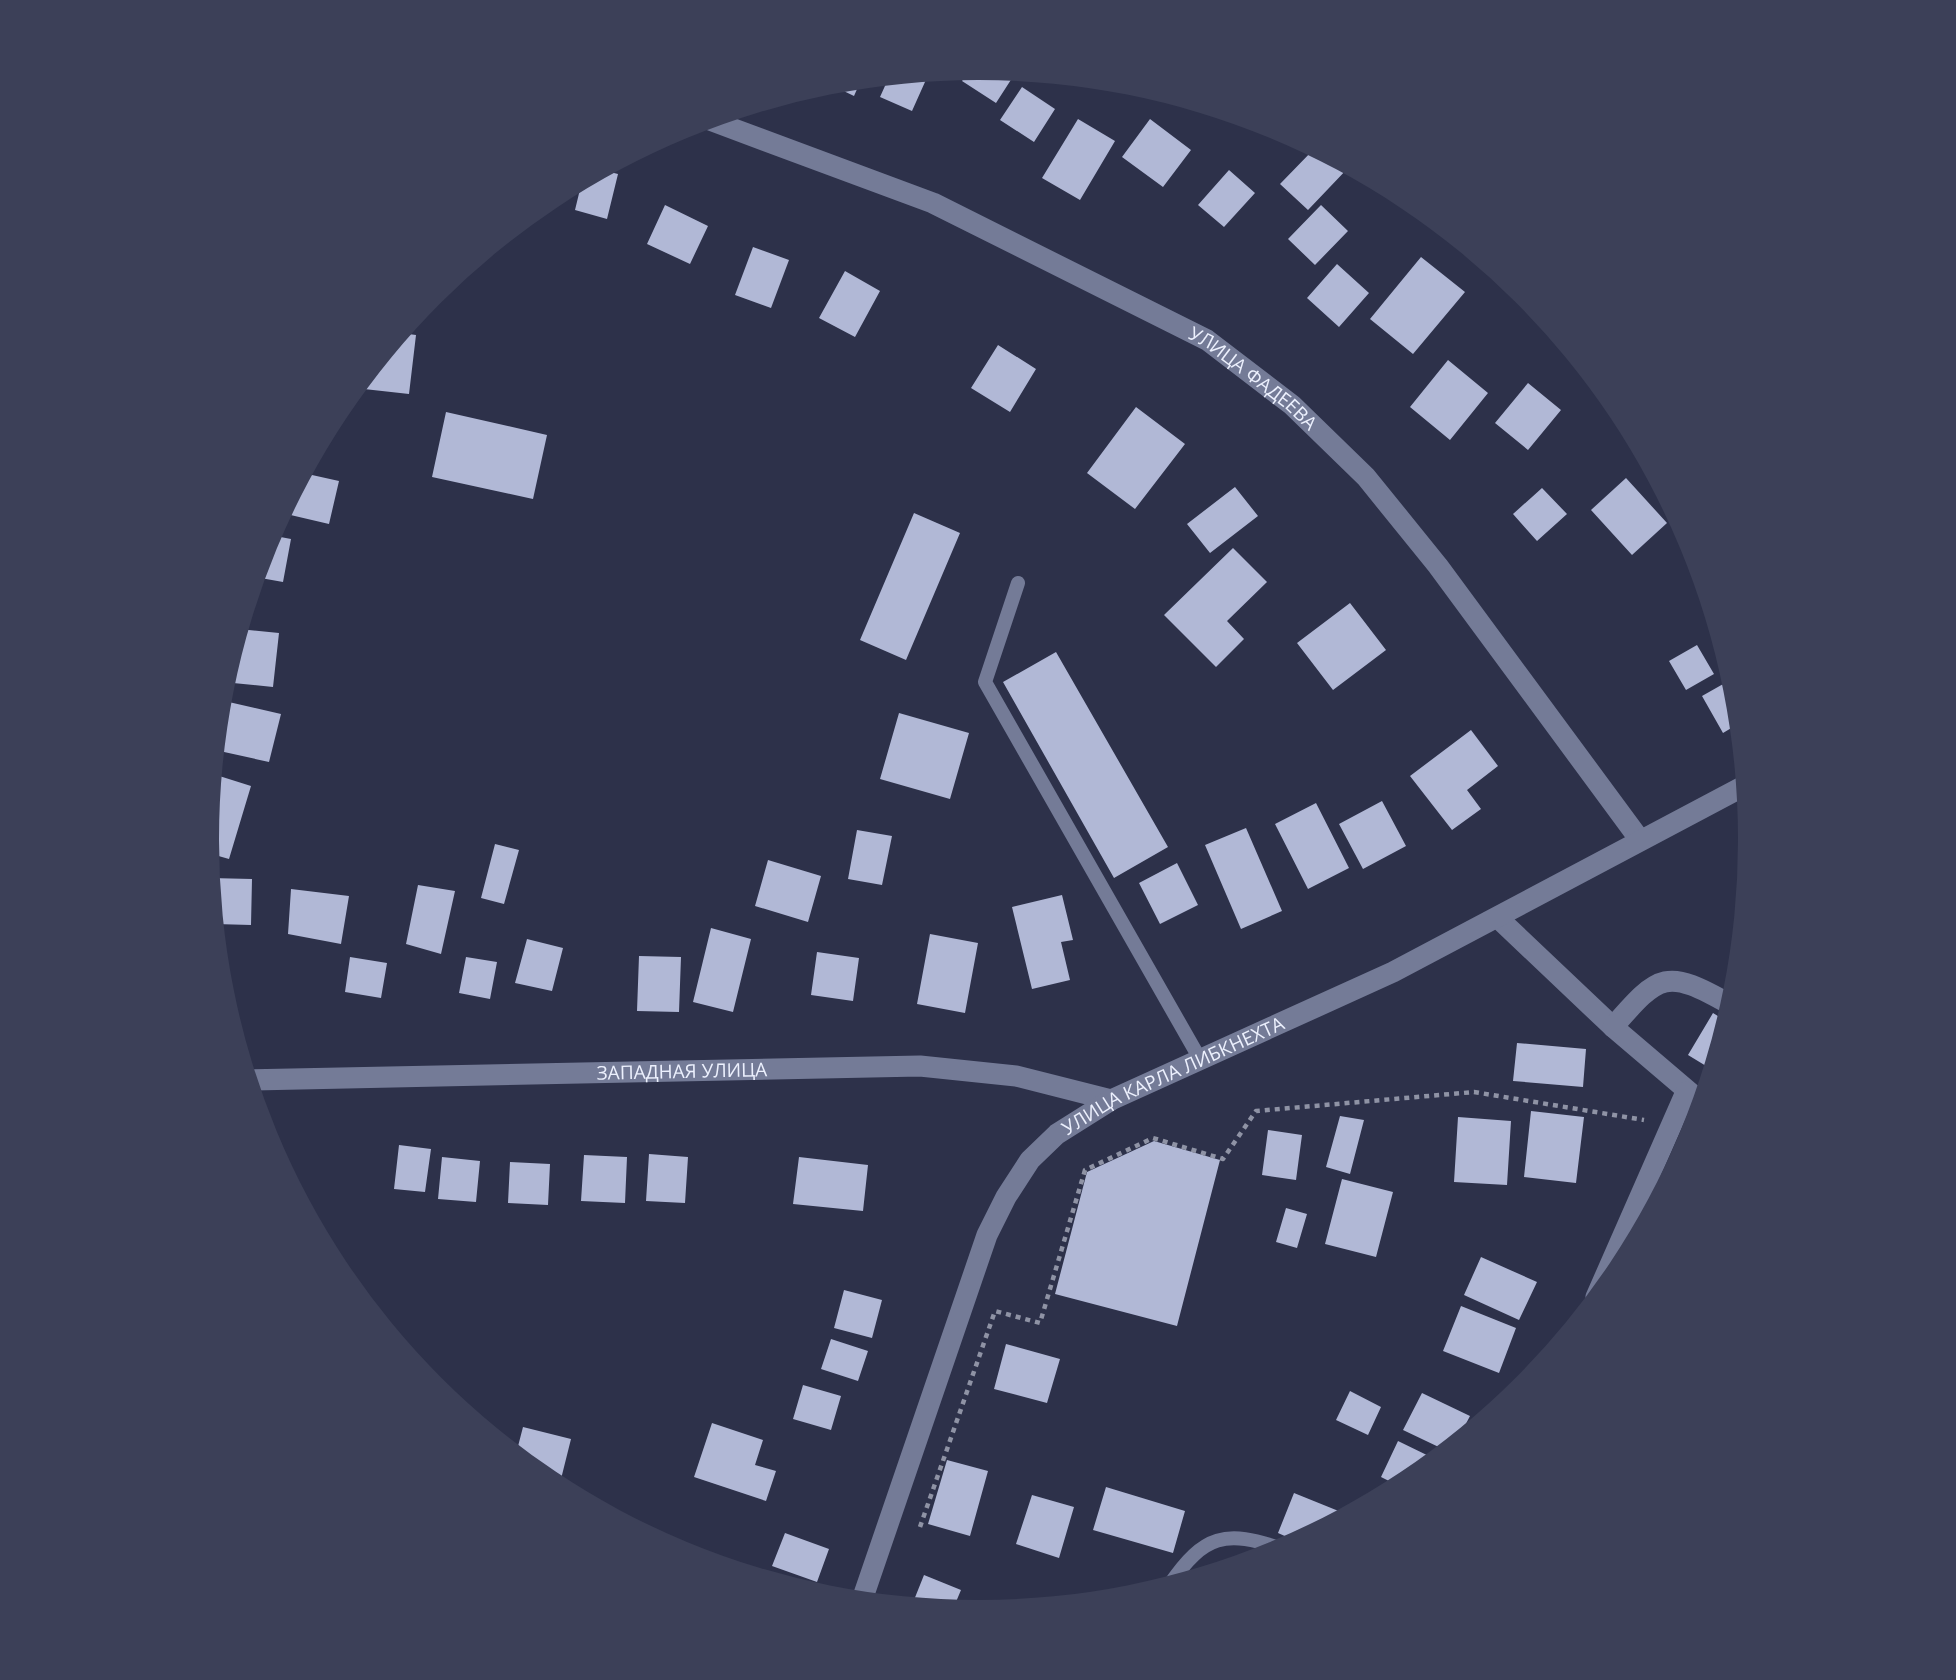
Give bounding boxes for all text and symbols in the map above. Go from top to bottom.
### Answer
street label: УЛИЦА ФАДЕЕВА [1185,320,1323,436]
street label: УЛИЦА КАРЛА ЛИБКНЕХТА [1057,1010,1288,1141]
street label: ЗАПАДНАЯ УЛИЦА [596,1056,767,1086]

